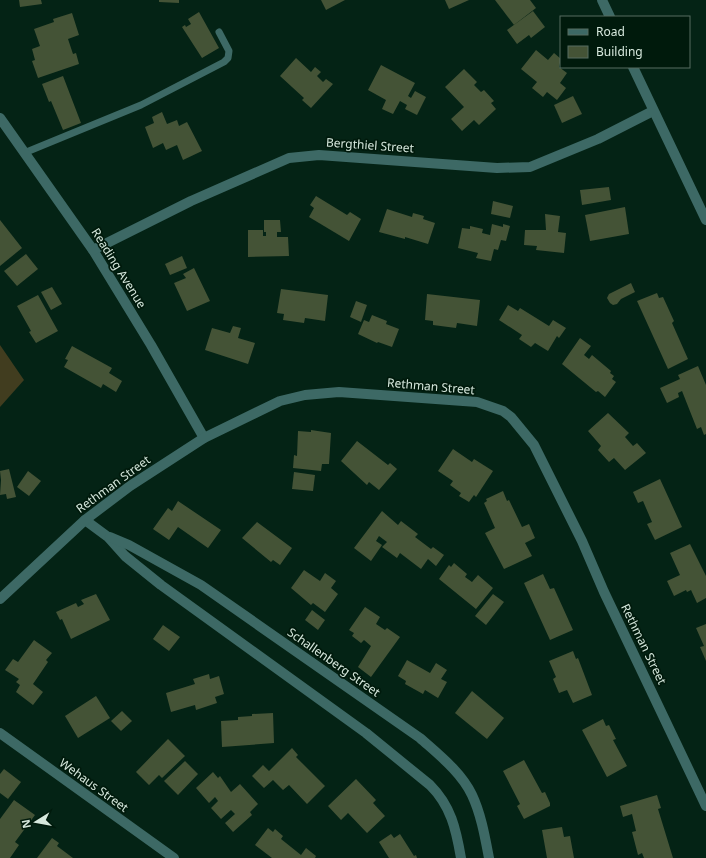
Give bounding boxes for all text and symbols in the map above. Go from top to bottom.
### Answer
legend [560,16,690,68]
text: Road [596,23,625,40]
text: Building [596,43,643,60]
street label: Bergthiel Street [325,133,415,157]
street label: Reading Avenue [88,225,151,311]
street label: Rethman Street [386,374,476,398]
street label: Rethman Street [72,451,154,517]
street label: Rethman Street [617,601,671,688]
street label: Schallenberg Street [284,624,384,701]
street label: Wehaus Street [56,754,133,816]
north arrow [16,802,56,842]
text: N [17,818,34,830]

